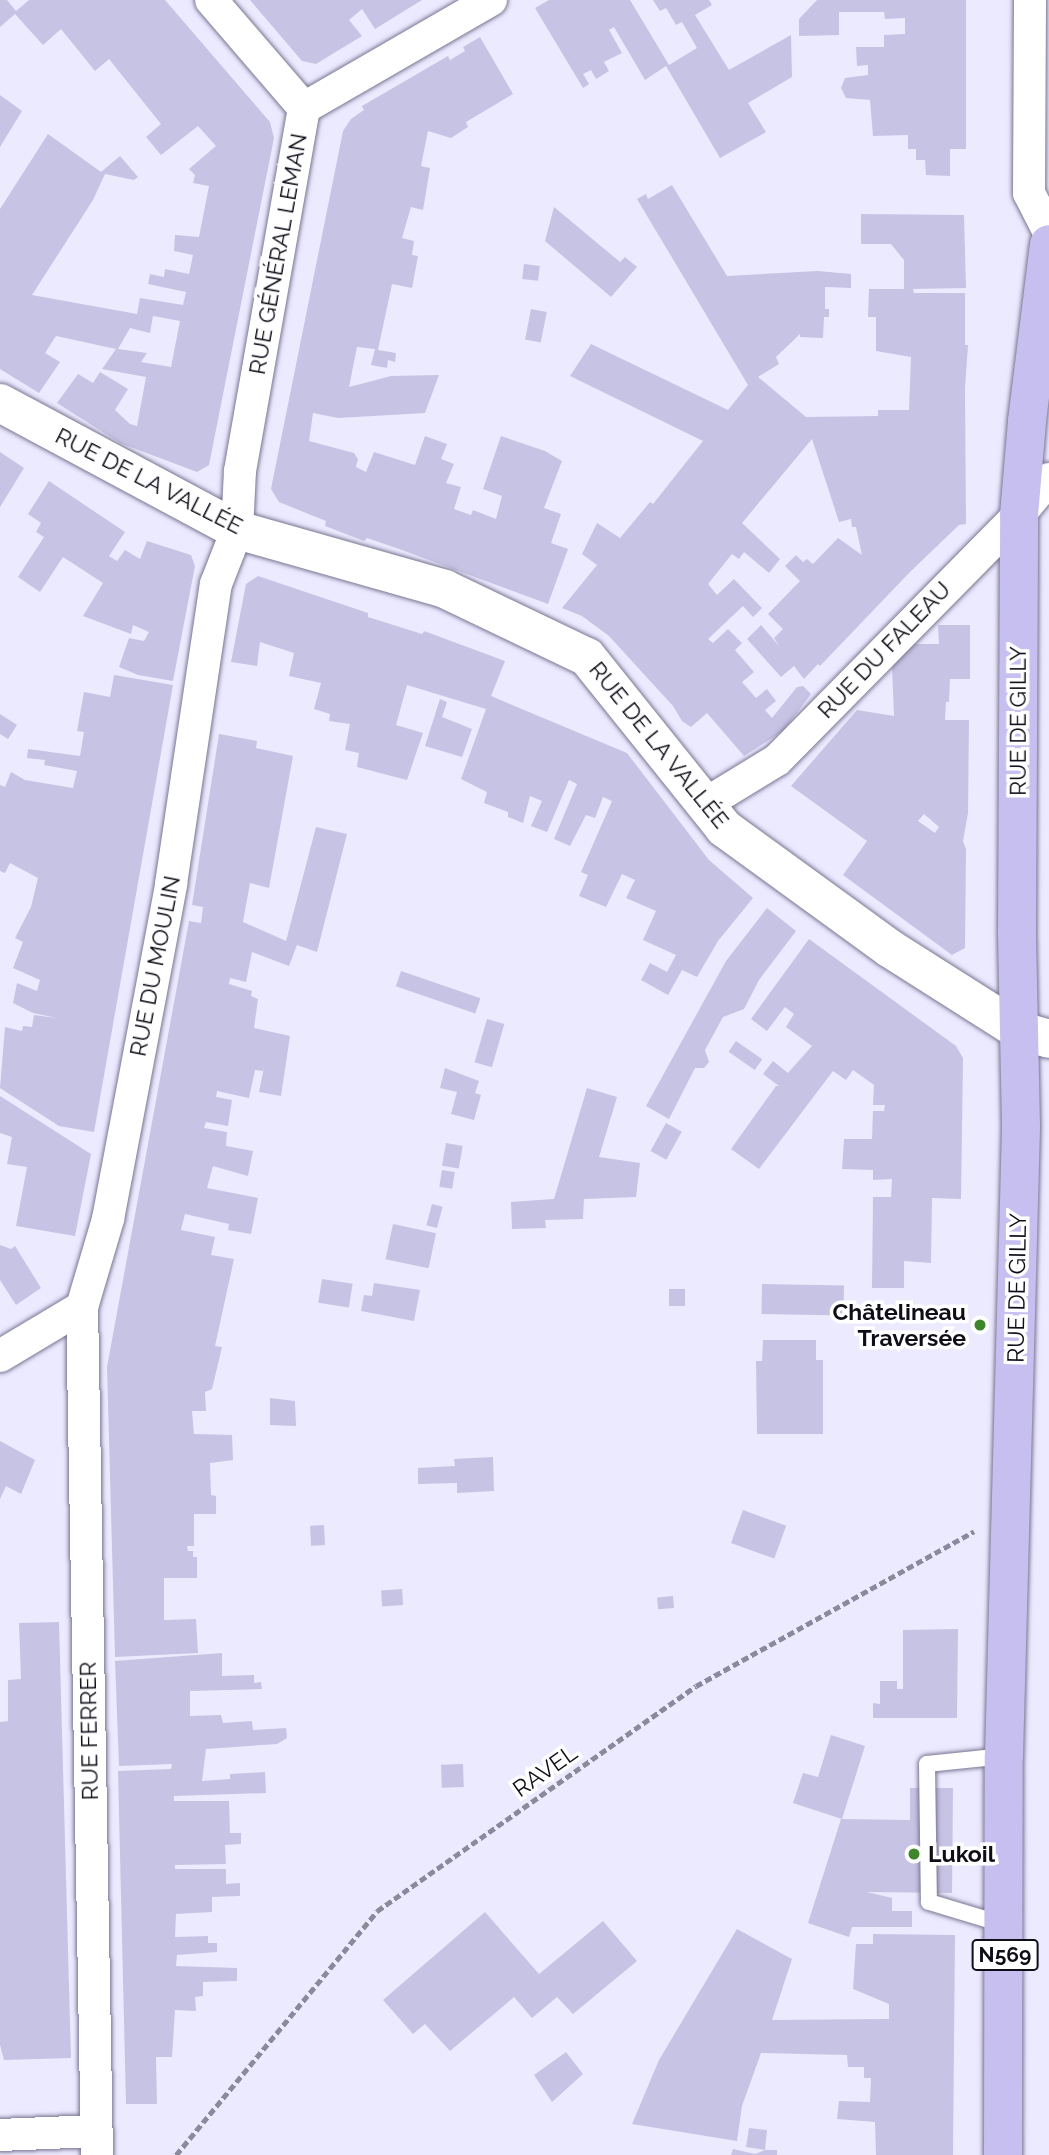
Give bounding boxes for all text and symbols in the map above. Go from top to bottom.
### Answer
street label: RUE GÉNÉRAL LEMAN [243,131,313,377]
street label: RUE DE LA VALLÉE [50,421,248,541]
street label: RUE DU FALEAU [812,576,956,724]
street label: RUE DE GILLY [1004,646,1032,796]
street label: RUE DE LA VALLÉE [583,655,735,835]
street label: RUE DU MOULIN [124,873,186,1059]
street label: RUE DE GILLY [1002,1213,1032,1363]
place label: Châtelineau Traversée [833,1298,966,1352]
marker: Châtelineau Traversée [972,1317,988,1333]
street label: RUE FERRER [74,1661,104,1801]
street label: RAVEL [508,1739,582,1803]
place label: Lukoil [928,1840,995,1868]
marker: Lukoil [906,1846,922,1862]
road number: N569 [970,1938,1040,1972]

